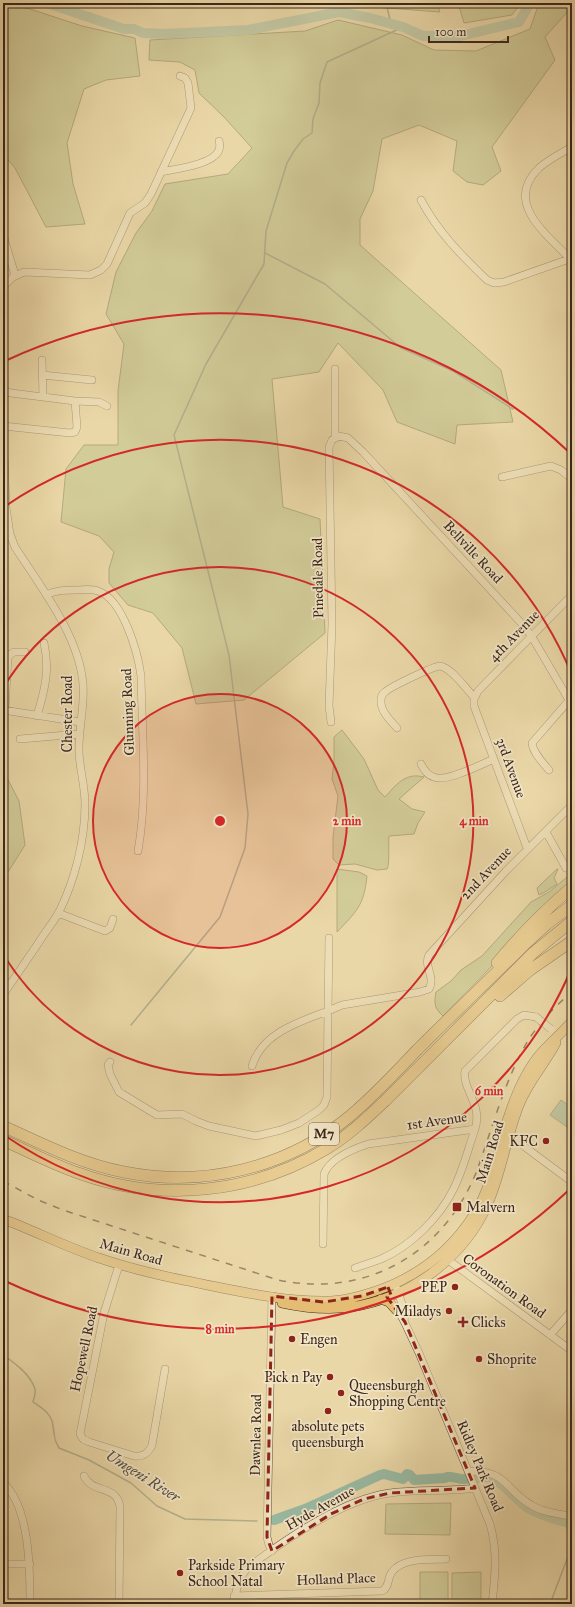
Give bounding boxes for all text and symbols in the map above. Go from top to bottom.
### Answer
scale bar [429,18,508,44]
text: 100 m [435,25,466,39]
street label: Bellville Road [440,517,506,587]
street label: Pinedale Road [309,538,327,618]
street label: 4th Avenue [485,606,543,665]
street label: Glunning Road [118,668,138,756]
street label: Chester Road [59,675,76,753]
street label: 3rd Avenue [492,736,530,801]
centre of rings [213,814,227,828]
text: 2 min [333,814,362,828]
text: 4 min [459,814,489,829]
street label: 2nd Avenue [457,843,515,903]
text: 6 min [475,1084,504,1098]
street label: 1st Avenue [406,1108,468,1134]
street label: Main Road [472,1119,508,1185]
road number: M7 [309,1123,339,1145]
place label: KFC [509,1133,538,1150]
marker: KFC [541,1136,551,1146]
place label: Malvern [466,1199,516,1216]
marker: Malvern [451,1201,463,1213]
street label: Main Road [98,1235,164,1269]
street label: Coronation Road [459,1250,549,1322]
place label: PEP [421,1279,447,1296]
marker: PEP [450,1282,460,1292]
place label: Miladys [394,1303,441,1320]
street label: Hopewell Road [67,1305,101,1393]
marker: Miladys [444,1306,454,1316]
place label: Clicks [471,1314,506,1331]
marker: Clicks [458,1317,468,1327]
text: 8 min [206,1322,235,1336]
place label: Engen [300,1331,338,1348]
marker: Engen [287,1334,297,1344]
place label: Shoprite [487,1351,537,1368]
marker: Shoprite [474,1354,484,1364]
place label: Pick n Pay [264,1369,322,1386]
marker: Pick n Pay [325,1372,335,1382]
place label: Queensburgh Shopping Centre [349,1377,446,1410]
marker: Queensburgh Shopping Centre [336,1388,346,1398]
street label: Dawnlea Road [247,1394,265,1476]
marker: absolute pets queensburgh [323,1406,333,1416]
place label: absolute pets queensburgh [292,1418,364,1452]
street label: Ridley Park Road [453,1418,507,1514]
water label: Umgeni River [102,1446,184,1506]
street label: Hyde Avenue [283,1482,358,1534]
place label: Parkside Primary School Natal [188,1557,285,1590]
marker: Parkside Primary School Natal [175,1568,185,1578]
street label: Holland Place [296,1569,376,1589]

